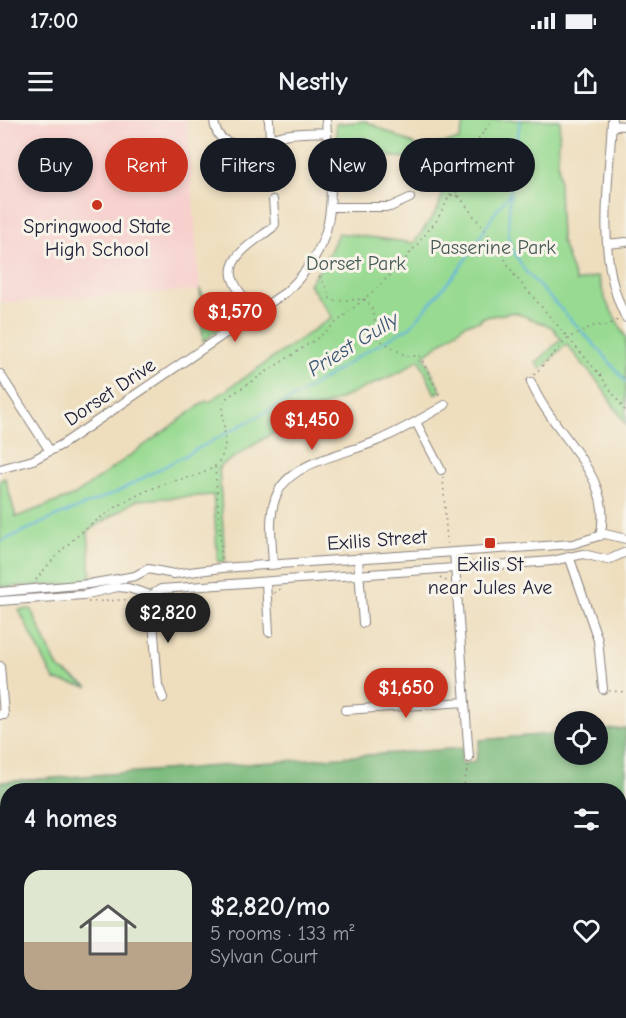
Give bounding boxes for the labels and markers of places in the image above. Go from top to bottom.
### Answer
marker: Springwood State High School [90,198,104,212]
place label: Springwood State High School [23,215,171,261]
pin: $1,570 [186,292,284,343]
pin: $1,450 [263,400,361,451]
marker: Exilis St near Jules Ave [483,536,497,550]
place label: Exilis St near Jules Ave [428,553,552,599]
pin: $2,820 [119,593,217,644]
pin: $1,650 [357,668,455,719]

